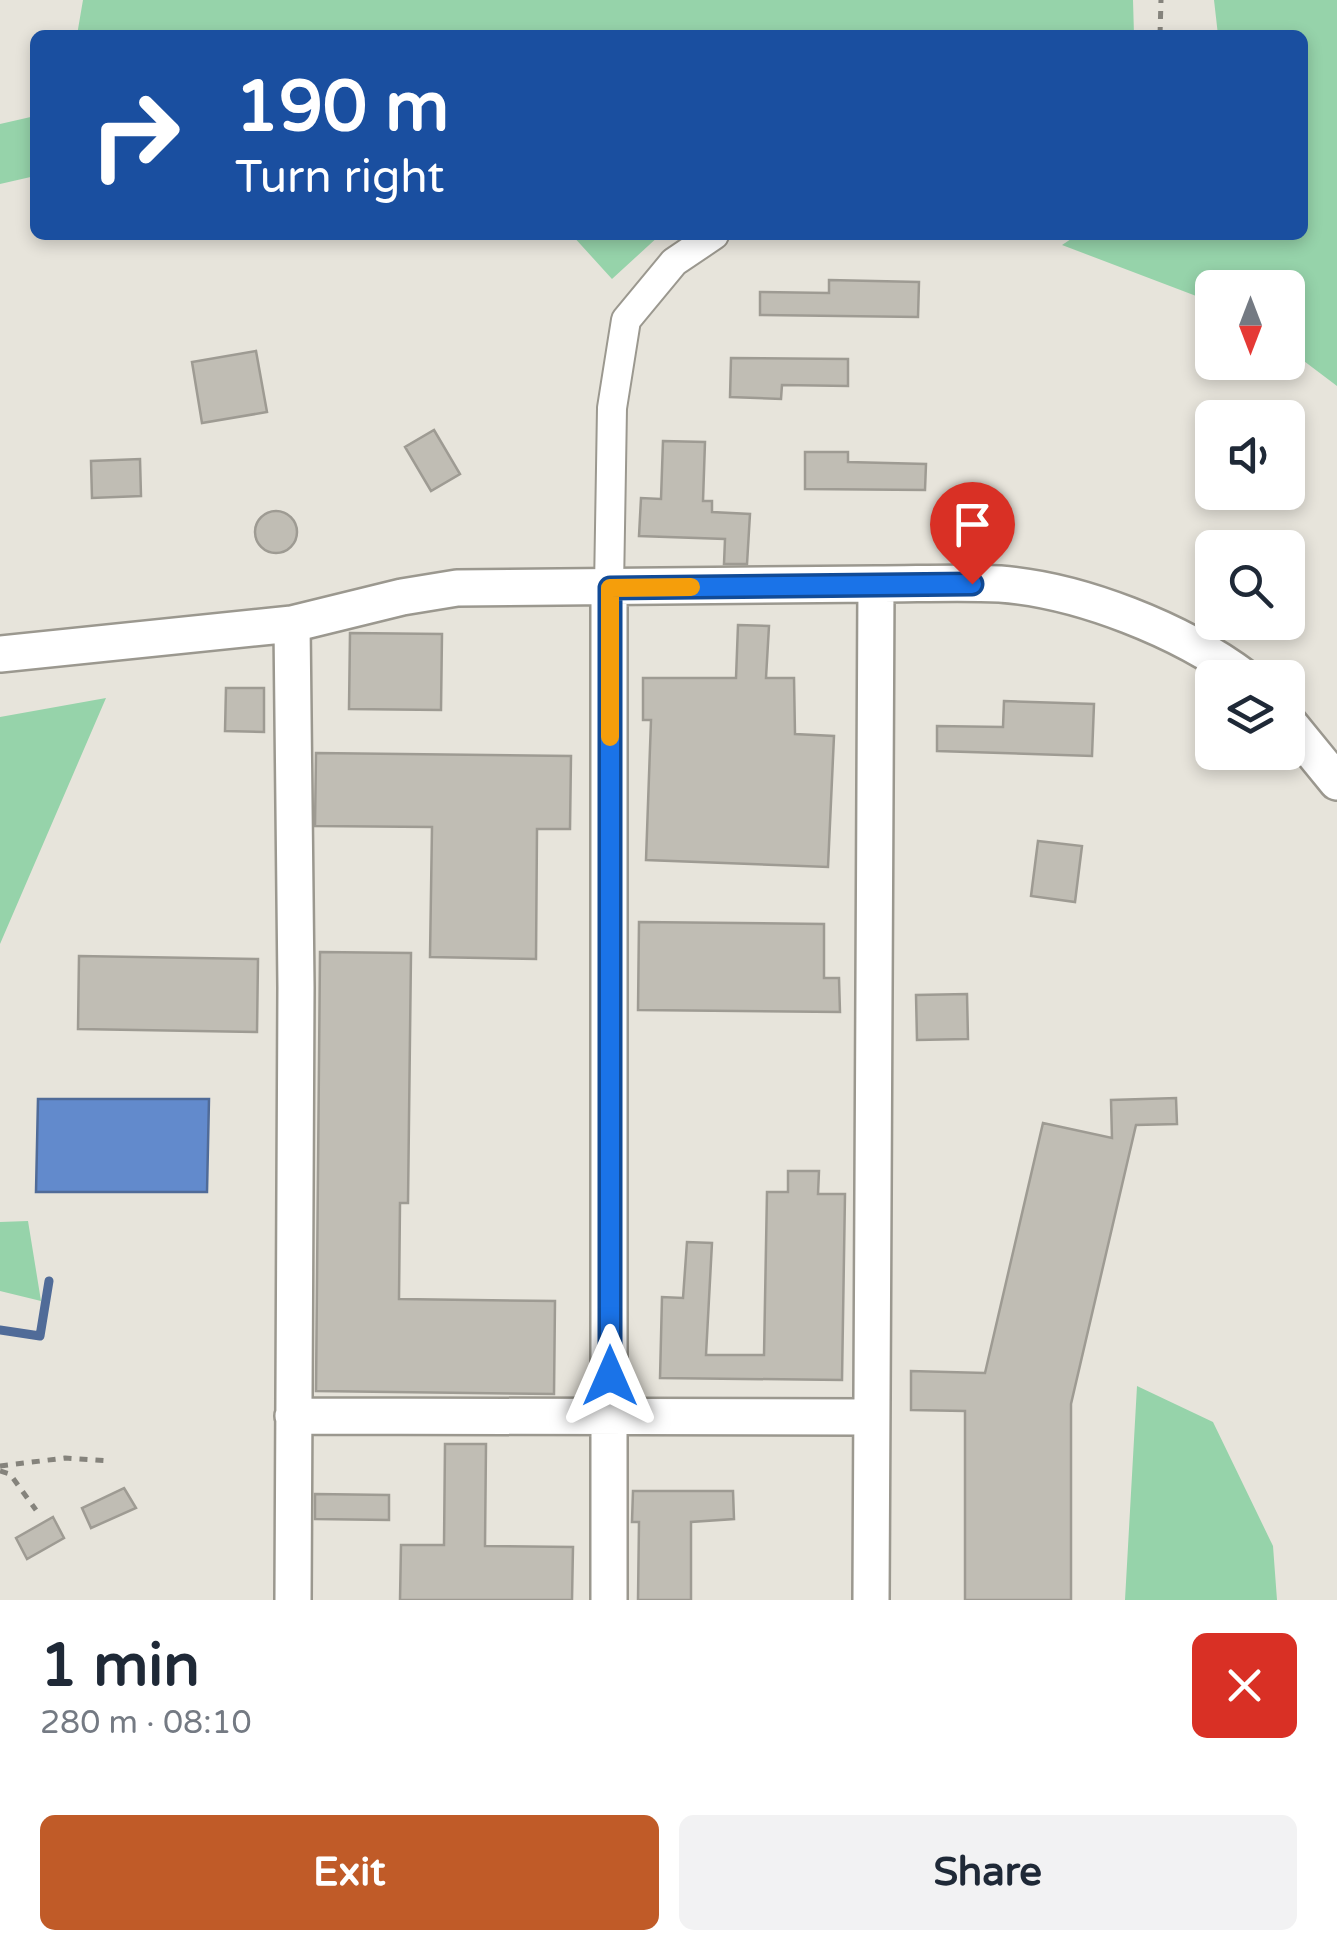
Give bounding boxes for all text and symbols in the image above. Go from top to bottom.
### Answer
text: 190 m [235,66,449,150]
icon: right [70,70,200,200]
text: Turn right [235,151,444,205]
north arrow [1195,270,1305,380]
map controls [1195,270,1305,770]
button: sound [1195,400,1305,510]
pin [930,482,1015,585]
icon: arrive [945,497,1000,552]
button: search [1195,530,1305,640]
button: layers [1195,660,1305,770]
position arrow [558,1324,662,1428]
text: 1 min [40,1630,200,1702]
button: close [1192,1633,1297,1738]
text: 280 m · 08:10 [40,1704,252,1742]
button: Exit [40,1815,659,1930]
button: Share [679,1815,1297,1930]

